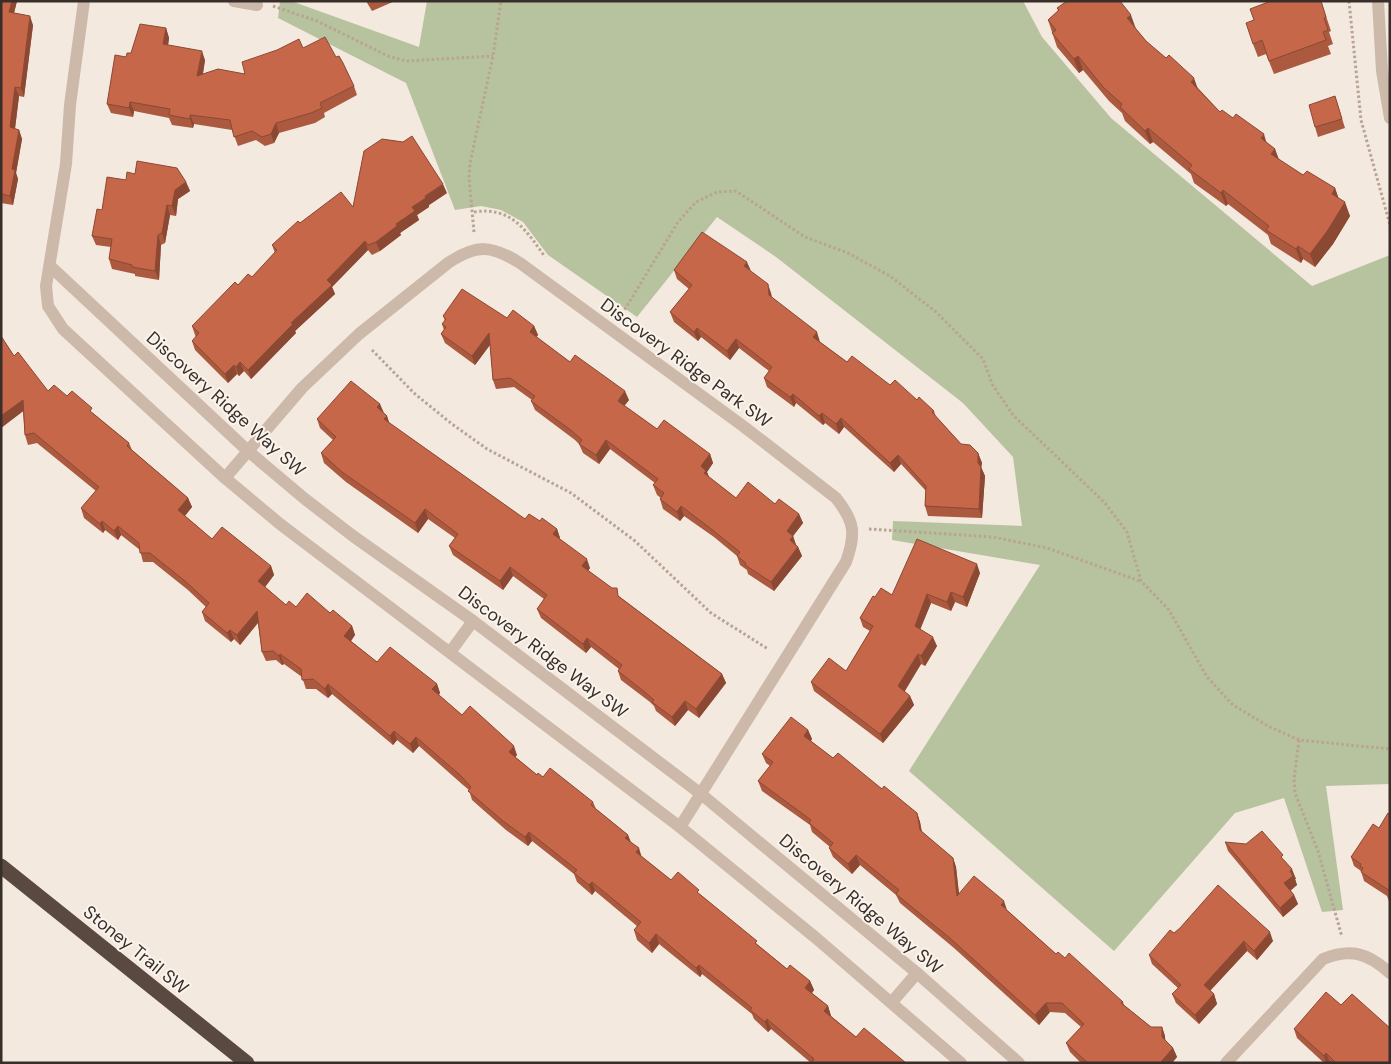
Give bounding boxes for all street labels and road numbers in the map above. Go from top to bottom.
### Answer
street label: Discovery Ridge Park SW [596,293,776,433]
street label: Discovery Ridge Way SW [141,326,311,482]
street label: Discovery Ridge Way SW [453,580,633,724]
street label: Discovery Ridge Way SW [774,828,948,980]
street label: Stoney Trail SW [78,900,194,1000]

